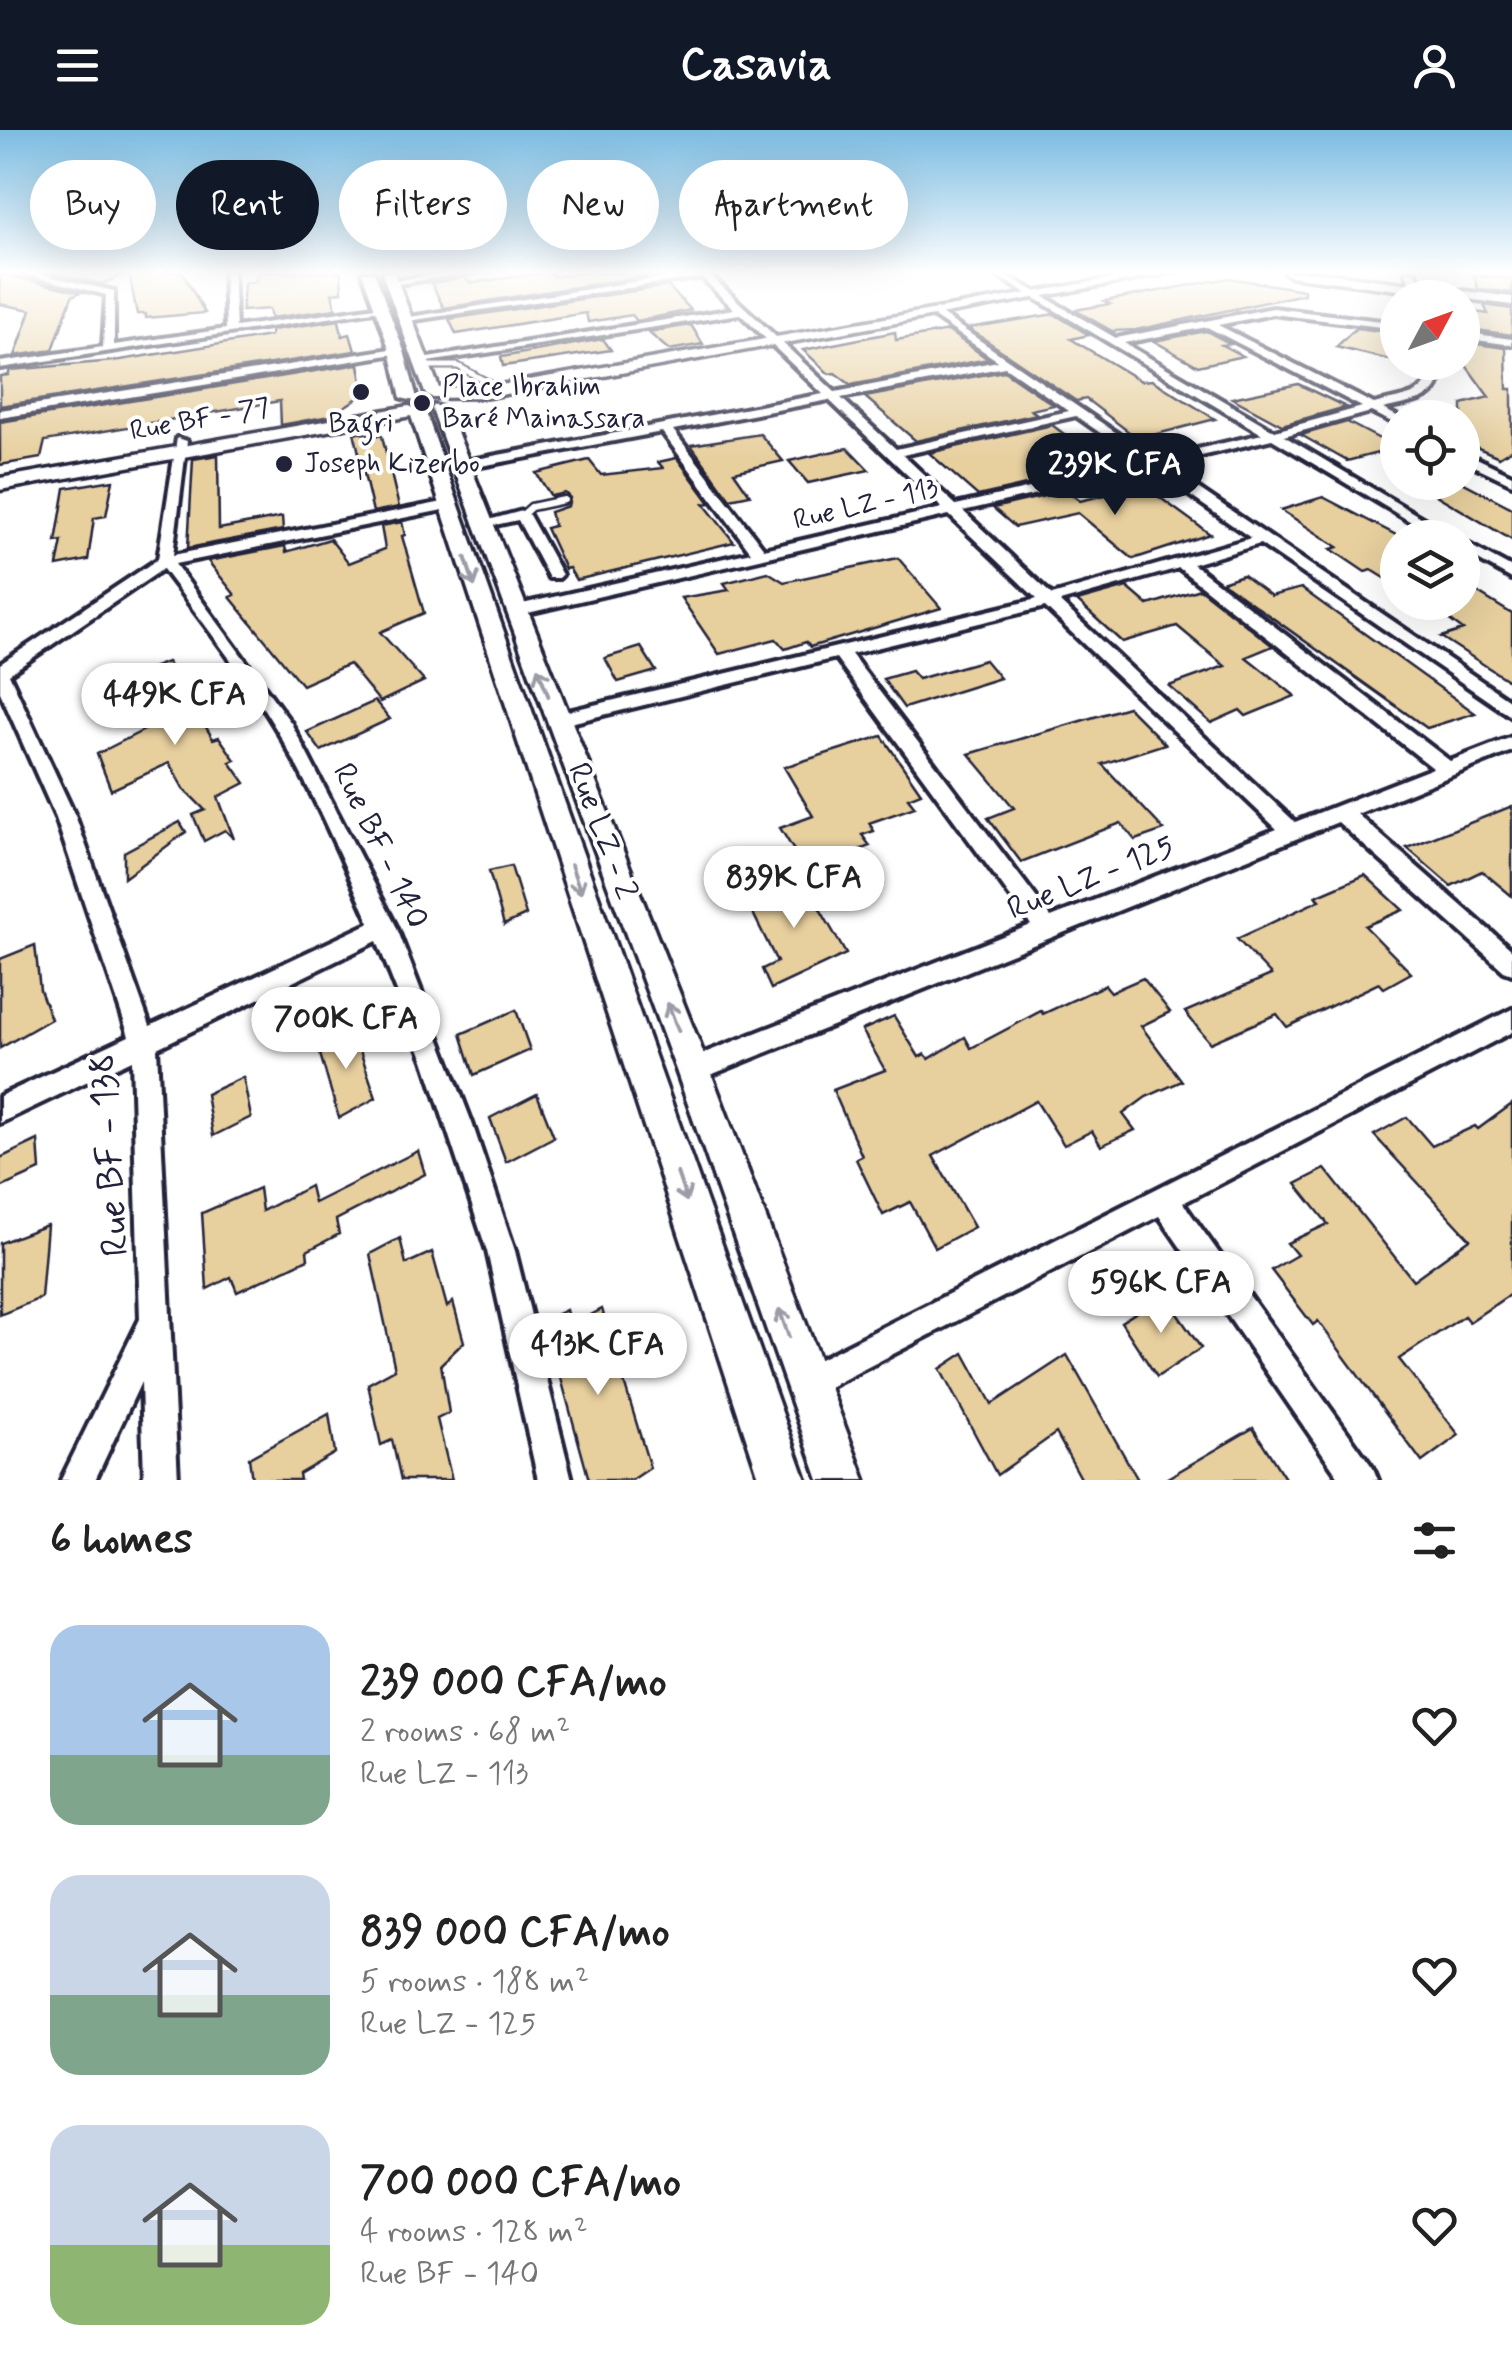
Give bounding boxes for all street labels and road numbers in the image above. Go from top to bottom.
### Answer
street label: Rue BF - 77 [127,390,273,450]
street label: Rue LZ - 113 [790,470,942,540]
street label: Rue BF - 140 [322,756,438,936]
street label: Rue LZ - 2 [557,757,647,905]
street label: Rue LZ - 125 [1001,825,1181,931]
street label: Rue BF - 138 [78,1052,142,1258]

